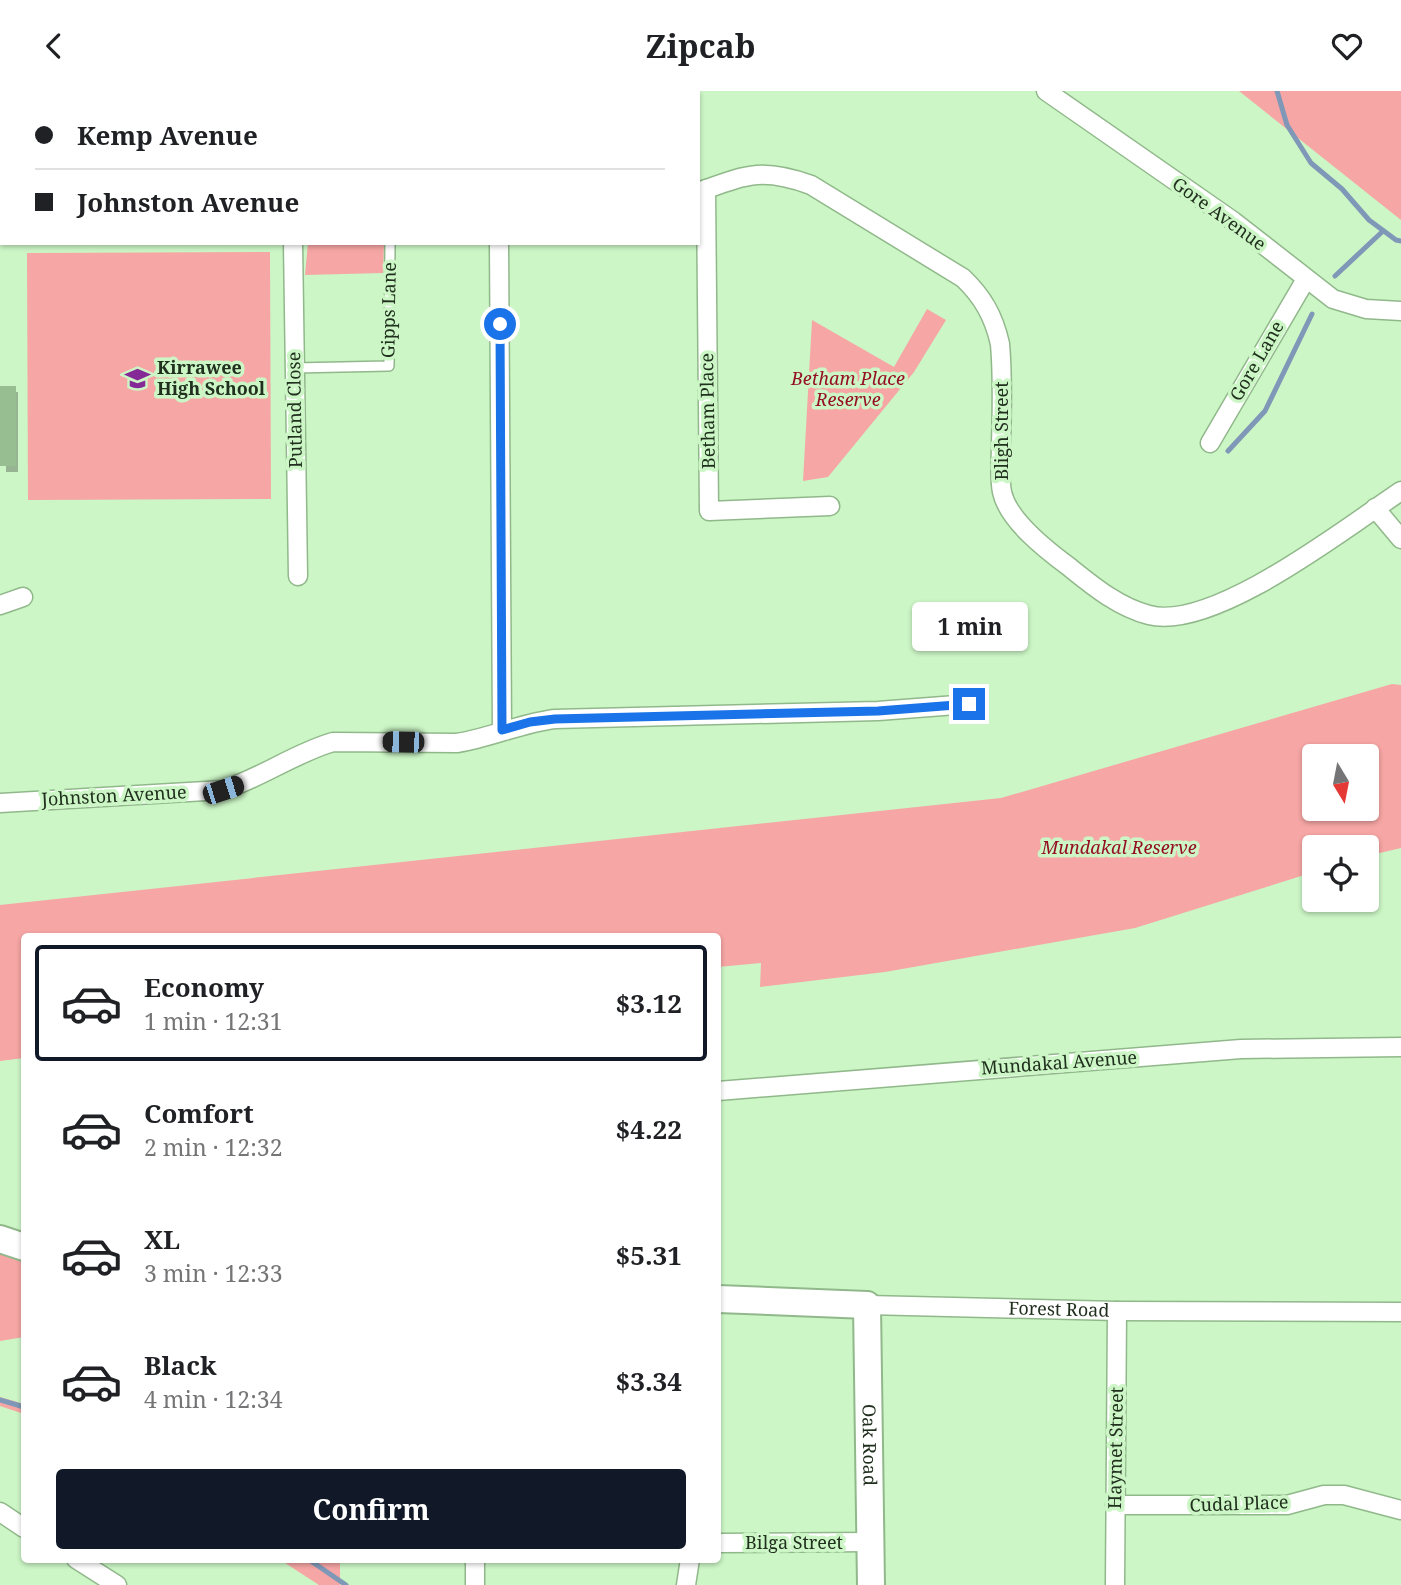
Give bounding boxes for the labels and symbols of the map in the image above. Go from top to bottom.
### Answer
street label: Gore Avenue [1168,171,1271,255]
street label: Gipps Lane [375,262,401,358]
route start [484,308,516,340]
street label: Gore Lane [1224,316,1289,405]
street label: Putland Close [281,352,307,468]
street label: Betham Place [694,353,720,469]
place label: Kirrawee High School [157,355,266,400]
school or university icon: Kirrawee High School [123,364,151,392]
park label: Betham Place Reserve [790,366,905,411]
street label: Bligh Street [989,381,1013,481]
callout: 1 min [911,603,1027,651]
route end [953,688,985,720]
car [382,731,425,753]
north arrow [1302,744,1379,821]
car [200,774,247,806]
street label: Johnston Avenue [40,779,187,811]
park label: Mundakal Reserve [1040,835,1197,859]
street label: Mundakal Avenue [980,1045,1138,1079]
street label: Forest Road [1008,1295,1110,1322]
street label: Haymet Street [1102,1387,1128,1509]
street label: Oak Road [857,1404,883,1486]
street label: Cudal Place [1189,1489,1289,1517]
street label: Bilga Street [745,1530,843,1554]

